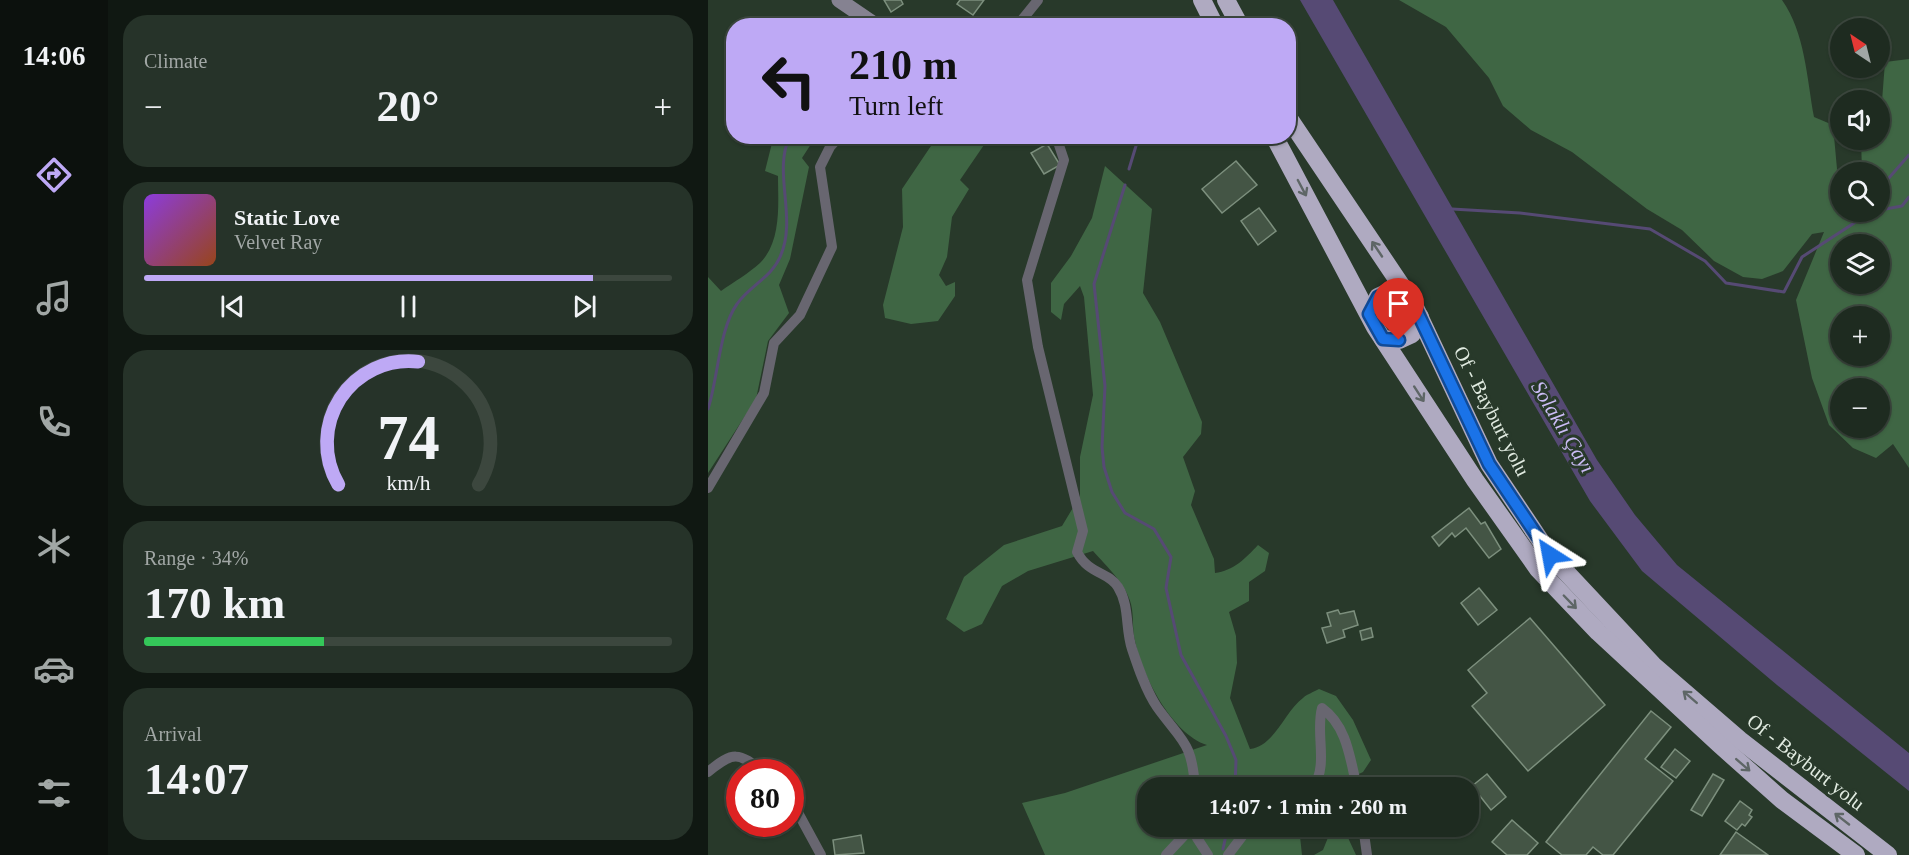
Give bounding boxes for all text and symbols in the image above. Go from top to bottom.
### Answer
north arrow [1830,18,1890,78]
map controls [1830,18,1890,438]
text: 14:06 [23,41,86,71]
icon: left [750,42,828,120]
text: 210 m [849,42,958,88]
text: Climate [144,50,207,72]
text: 20° [377,81,440,131]
text: − [144,89,163,125]
text: + [653,89,672,125]
button: sound [1830,90,1890,150]
text: Turn left [849,91,943,121]
icon: directions [33,154,75,196]
button: search [1830,162,1890,222]
one-way arrow [1296,179,1308,196]
text: Static Love [234,205,340,230]
text: Velvet Ray [234,231,322,253]
button: layers [1830,234,1890,294]
one-way arrow [1371,242,1383,258]
icon: music [33,277,75,319]
pin [1373,278,1424,340]
icon: arrive [1382,287,1415,320]
icon: previous [216,290,249,323]
icon: pause [392,290,425,323]
icon: next [568,290,601,323]
button: + [1830,306,1890,366]
street label: Of - Bayburt yolu [1449,342,1534,480]
water label: Solaklı Çayı [1526,377,1600,477]
button: − [1830,378,1890,438]
one-way arrow [1413,385,1425,402]
icon: phone [33,401,75,443]
text: 74 [377,403,439,472]
text: km/h [386,471,430,495]
position arrow [1518,523,1582,587]
icon: climate [33,525,75,567]
text: Range · 34% [144,547,248,569]
text: 170 km [144,578,285,628]
one-way arrow [1563,595,1577,610]
icon: car [33,648,75,690]
one-way arrow [1683,690,1698,704]
street label: Of - Bayburt yolu [1742,709,1869,815]
text: Arrival [144,723,202,745]
text: 14:07 [144,754,249,804]
one-way arrow [1735,758,1750,772]
speed limit sign: 80 [726,759,804,837]
icon: filters [33,772,75,814]
text: 14:07 · 1 min · 260 m [1209,794,1407,819]
one-way arrow [1834,813,1850,826]

